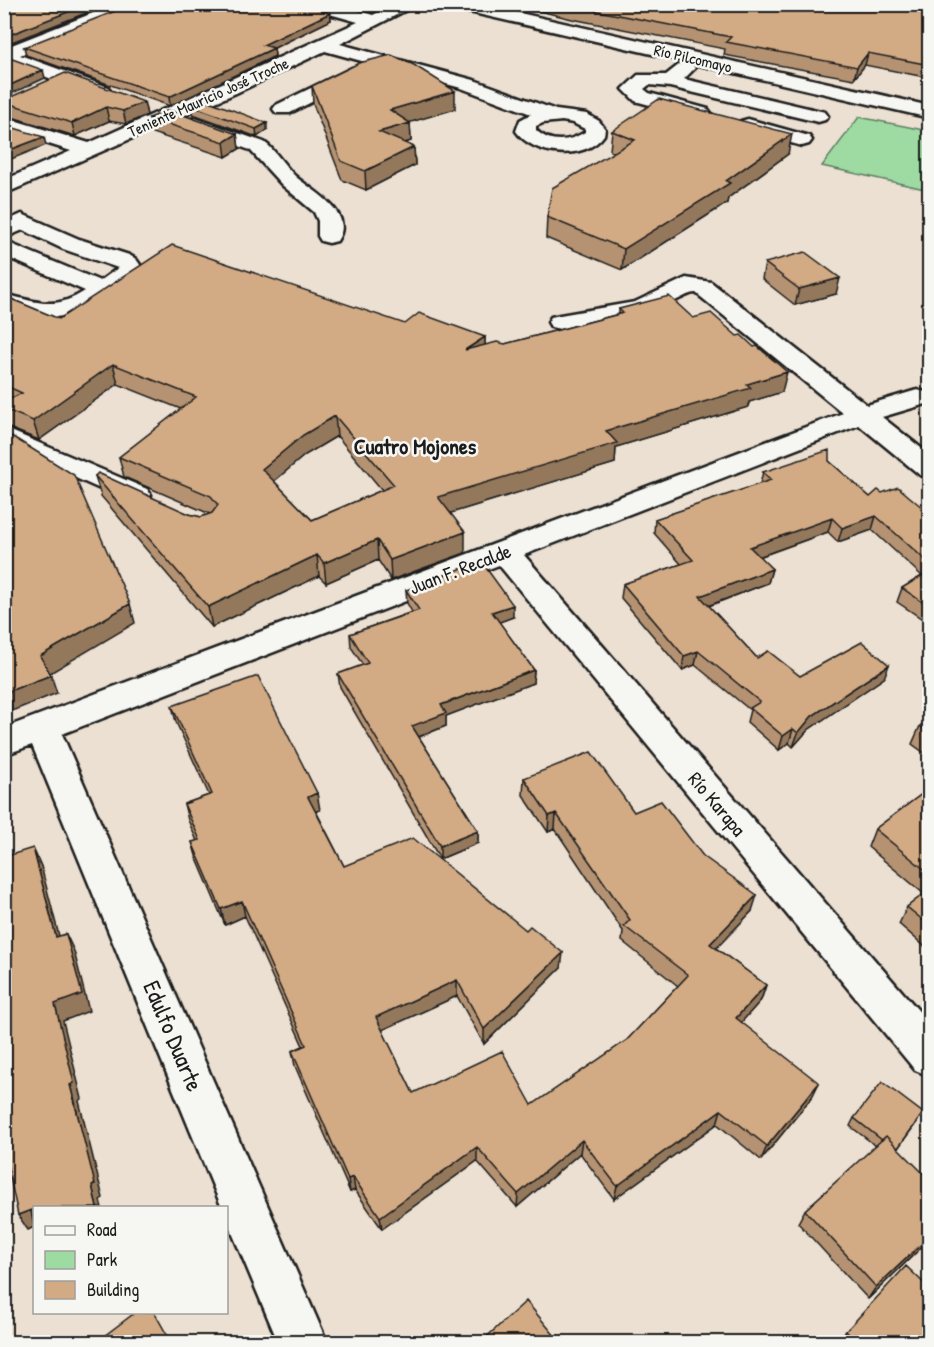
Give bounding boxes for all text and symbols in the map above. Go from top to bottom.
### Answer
street label: Río Pilcomayo [652,38,735,78]
street label: Teniente Mauricio José Troche [124,51,292,142]
district label: Cuatro Mojones [354,431,477,461]
street label: Juan F. Recalde [405,537,515,600]
street label: Río Karapa [682,766,752,842]
street label: Edulfo Duarte [136,975,212,1096]
legend [33,1206,228,1314]
text: Road [87,1217,117,1242]
text: Park [87,1247,118,1272]
text: Building [87,1277,139,1302]

